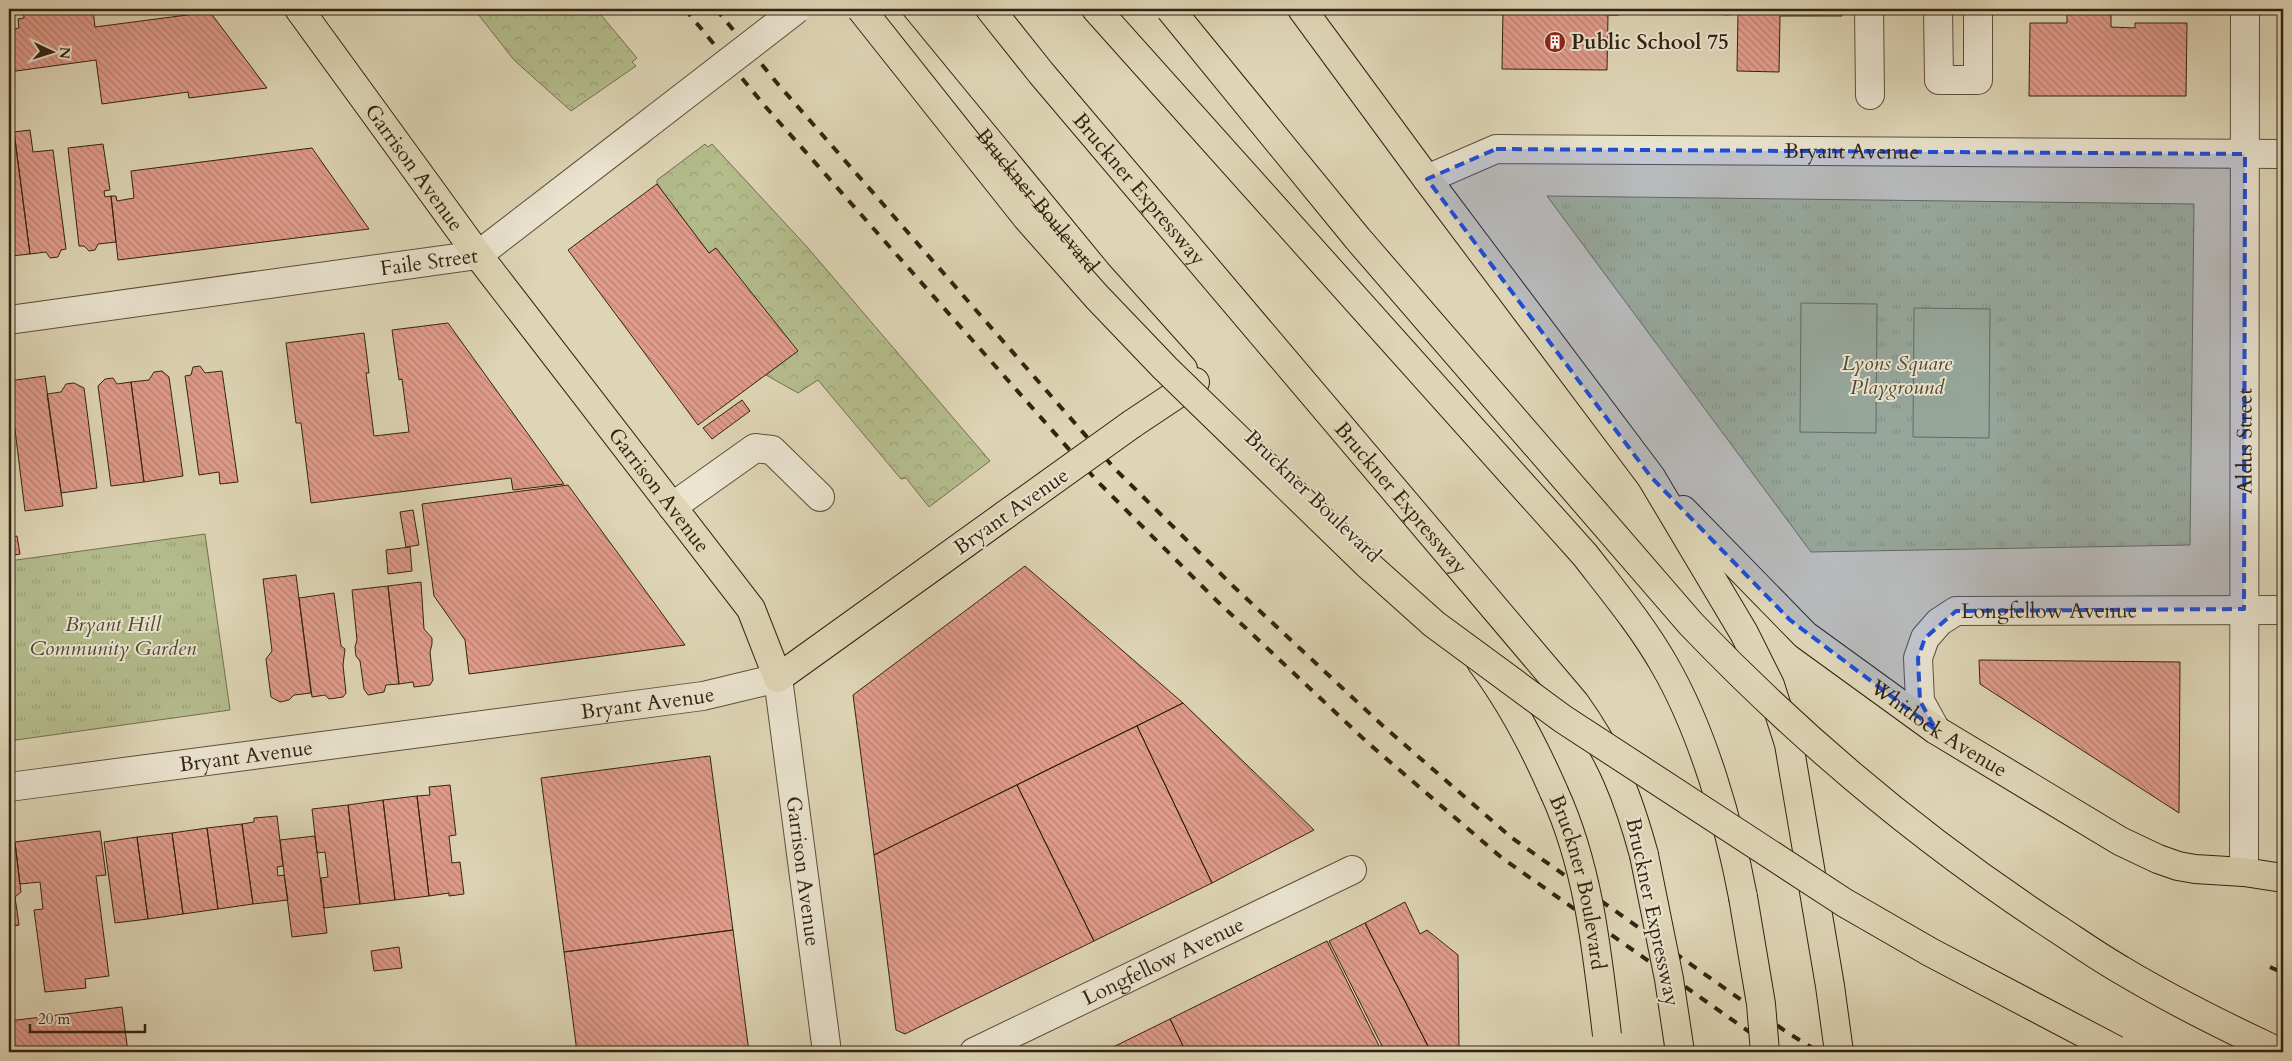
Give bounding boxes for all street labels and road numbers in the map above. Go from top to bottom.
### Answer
street label: Garrison Avenue [358,98,470,237]
street label: Bruckner Expressway [1066,107,1212,272]
street label: Bruckner Boulevard [969,122,1105,280]
street label: Bryant Avenue [1784,137,1919,167]
street label: Faile Street [378,241,480,283]
street label: Aldus Street [2230,387,2260,494]
street label: Bruckner Expressway [1328,416,1474,581]
street label: Garrison Avenue [601,422,716,559]
street label: Bruckner Boulevard [1238,424,1387,569]
street label: Bryant Avenue [948,461,1075,562]
street label: Longfellow Avenue [1961,596,2137,626]
street label: Whitlock Avenue [1863,672,2012,785]
street label: Bryant Avenue [579,680,717,727]
street label: Bryant Avenue [177,733,315,780]
street label: Bruckner Boulevard [1542,790,1613,972]
street label: Garrison Avenue [779,795,827,948]
street label: Bruckner Expressway [1618,815,1687,1009]
street label: Longfellow Avenue [1078,910,1249,1013]

